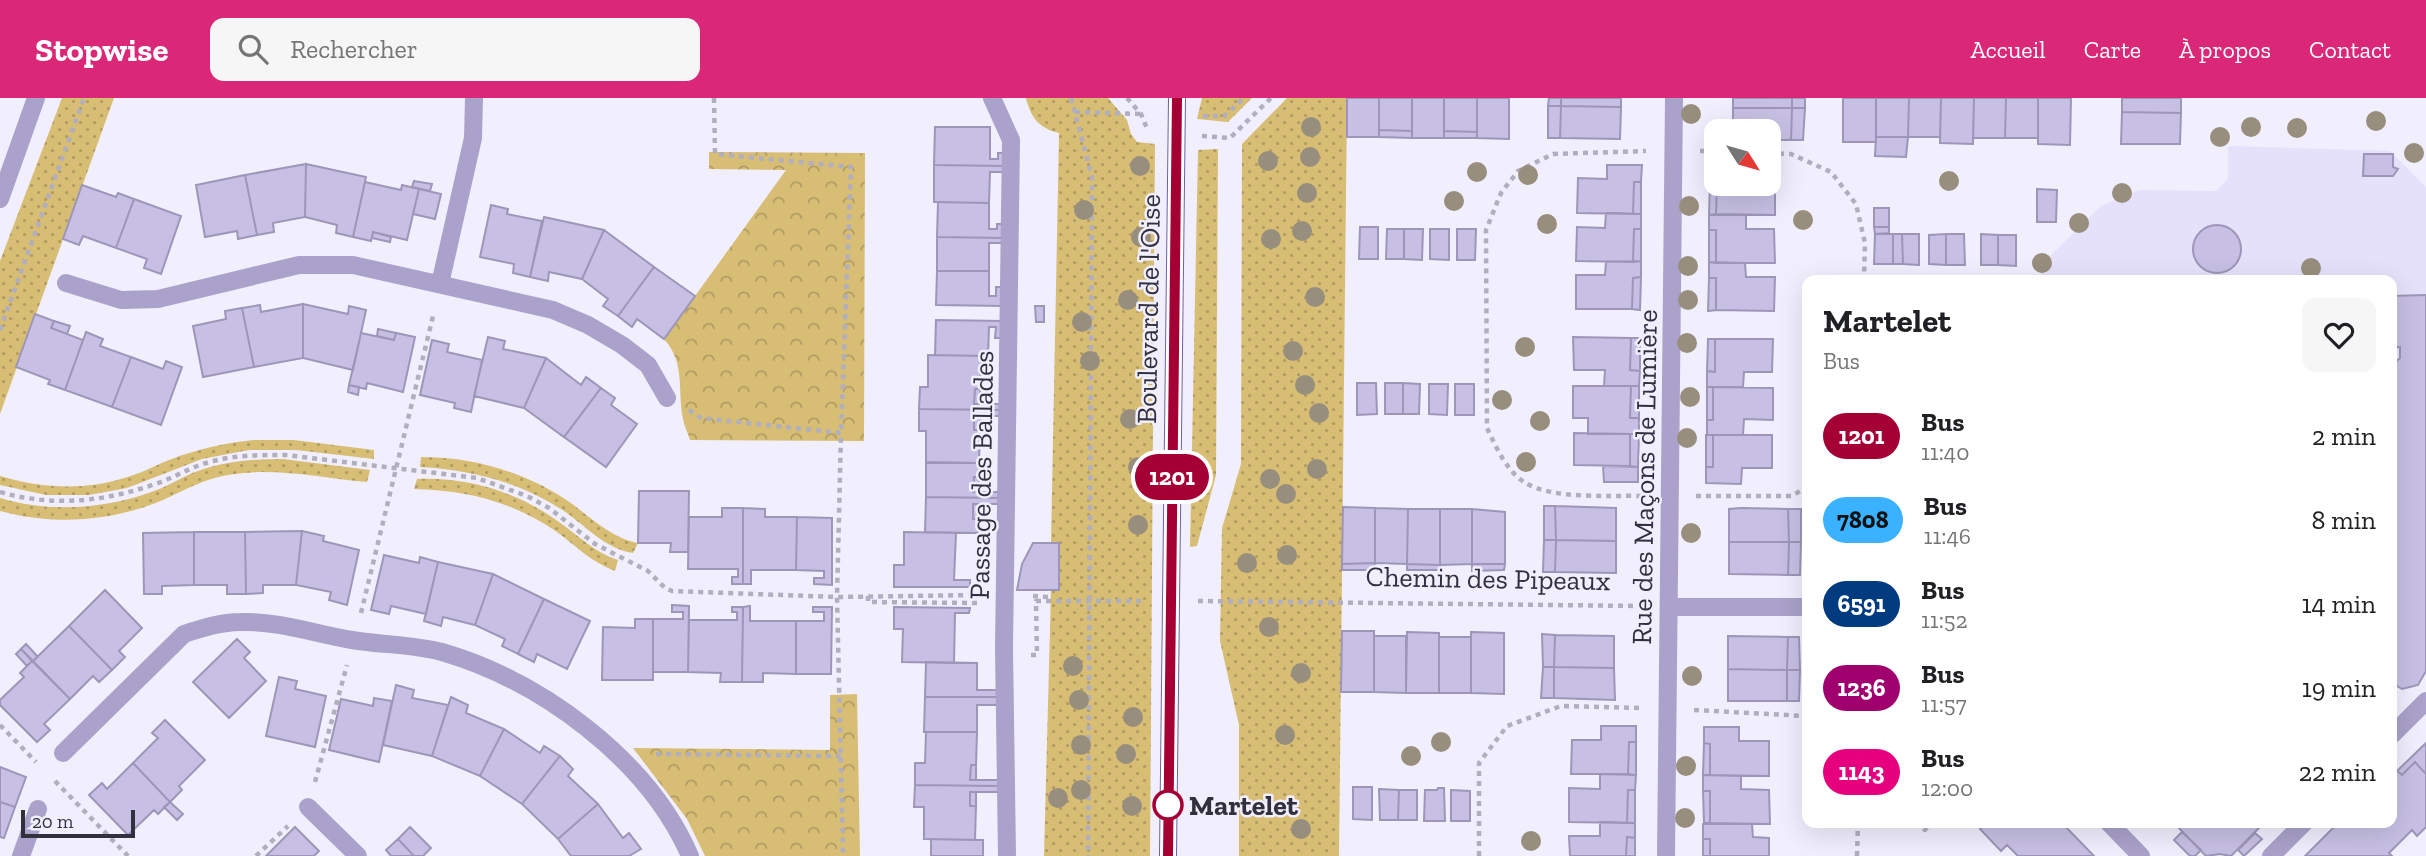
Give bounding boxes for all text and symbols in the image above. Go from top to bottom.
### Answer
search box [210,18,700,81]
text: Stopwise [35,30,168,69]
icon: search [234,30,272,68]
text: Rechercher [290,33,418,65]
text: Accueil [1970,35,2046,64]
text: Carte [2084,35,2141,64]
text: À propos [2179,35,2271,64]
text: Contact [2309,35,2391,64]
north arrow [1704,119,1782,196]
map controls [1704,119,1781,196]
street label: Boulevard de l'Oise [1130,194,1167,424]
button: heart [2302,298,2376,372]
text: Martelet [1823,301,1951,340]
street label: Rue des Maçons de Lumière [1625,309,1664,645]
text: Bus [1823,347,1860,375]
street label: Passage des Ballades [963,350,1000,600]
text: Bus [1921,406,1964,438]
text: 2 min [2312,420,2376,452]
text: 1201 [1838,421,1885,450]
text: 11:40 [1921,438,1970,466]
line badge: 1201 [1123,454,1221,500]
text: 1201 [1149,462,1195,491]
text: Bus [1924,490,1967,522]
text: 8 min [2311,504,2376,536]
text: 7808 [1837,505,1889,534]
text: 11:46 [1924,522,1971,550]
street label: Chemin des Pipeaux [1365,560,1611,597]
text: Bus [1921,574,1964,606]
text: 14 min [2301,588,2376,620]
text: 6591 [1838,589,1885,618]
text: 11:52 [1921,606,1967,634]
text: Bus [1921,658,1964,690]
text: 19 min [2302,672,2376,704]
text: 1236 [1837,673,1886,702]
text: 11:57 [1921,690,1966,718]
text: Bus [1921,742,1964,774]
text: 22 min [2299,756,2376,788]
text: 1143 [1839,757,1884,786]
text: 12:00 [1921,774,1973,802]
place label: Martelet [1189,789,1299,822]
marker: Martelet [1153,790,1183,820]
scale bar [21,807,135,839]
text: 20 m [32,810,73,833]

